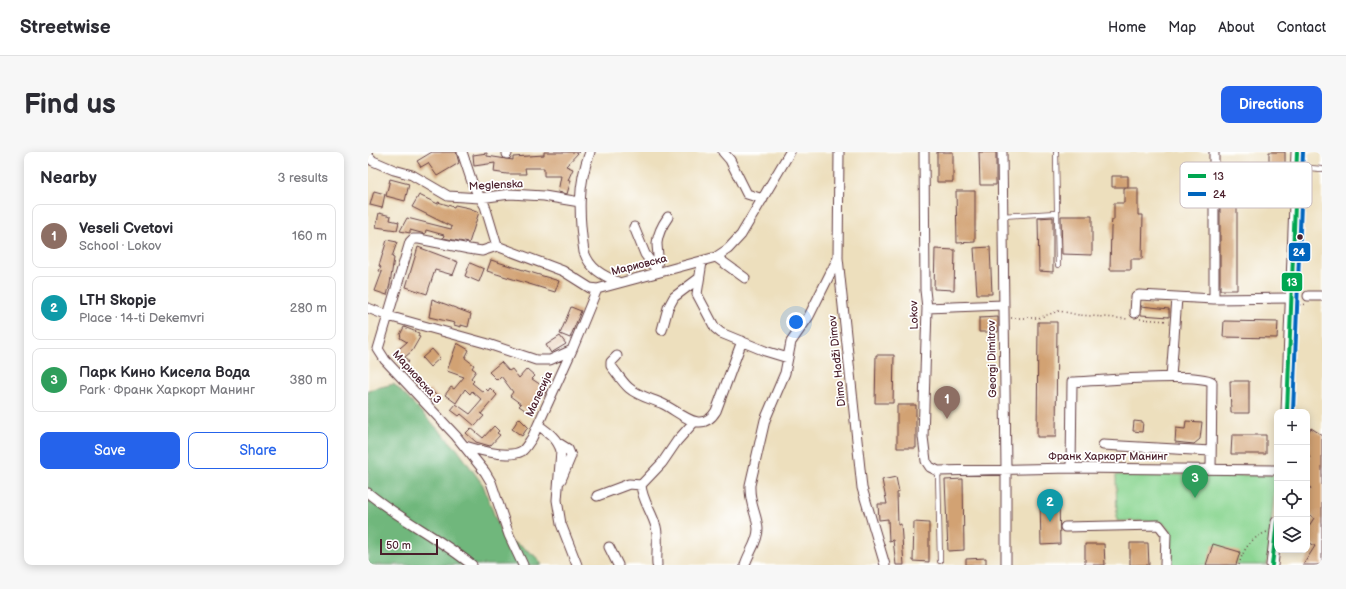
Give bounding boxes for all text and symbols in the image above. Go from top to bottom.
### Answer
text: Streetwise [20,16,111,39]
text: Home [1108,19,1146,36]
text: Map [1168,19,1196,36]
text: About [1218,19,1255,36]
text: Contact [1277,19,1326,36]
button: Directions [1221,86,1322,123]
text: Find us [24,88,116,121]
legend [1180,162,1312,208]
text: Nearby [40,168,97,188]
text: 3 results [277,170,328,186]
text: 13 [1213,170,1224,183]
street label: Meglenska [469,177,523,193]
text: 24 [1213,188,1226,201]
text: Veseli Cvetovi [79,219,173,238]
text: 1 [51,228,57,244]
text: 160 m [292,228,327,244]
unlabelled marker [1295,232,1305,242]
text: School · Lokov [79,238,161,254]
line badge: 24 [1288,242,1311,262]
text: 24 [1293,246,1306,259]
street label: Мариовска [610,252,669,278]
line badge: 13 [1281,272,1303,292]
text: 13 [1286,276,1298,289]
text: LTH Skopje [79,291,156,310]
text: 2 [50,300,58,316]
text: 280 m [290,300,327,316]
street label: Lokov [907,300,921,330]
text: Place · 14-ti Dekemvri [79,310,204,326]
your location [786,312,806,332]
street label: Dimo Hadži Dimov [826,314,848,407]
street label: Georgi Dimitrov [985,319,999,398]
street label: Мариовска 3 [390,348,444,406]
text: Парк Кино Кисела Вода [79,363,250,382]
street label: Малесија [523,369,555,419]
text: 3 [50,372,58,388]
text: 380 m [290,372,327,388]
text: Park · Франк Харкорт Манинг [79,382,255,398]
pin: 1 [934,386,960,419]
map controls [1274,409,1310,553]
button: + [1274,409,1310,445]
button: Save [40,432,180,469]
button: Share [188,432,328,469]
button: − [1274,445,1310,481]
street label: Франк Харкорт Манинг [1048,450,1169,463]
pin: 3 [1182,465,1208,498]
button: locate [1274,481,1310,517]
pin: 2 [1037,489,1063,522]
button: layers [1274,517,1310,553]
scale bar [380,537,438,556]
text: 50 m [386,539,411,552]

